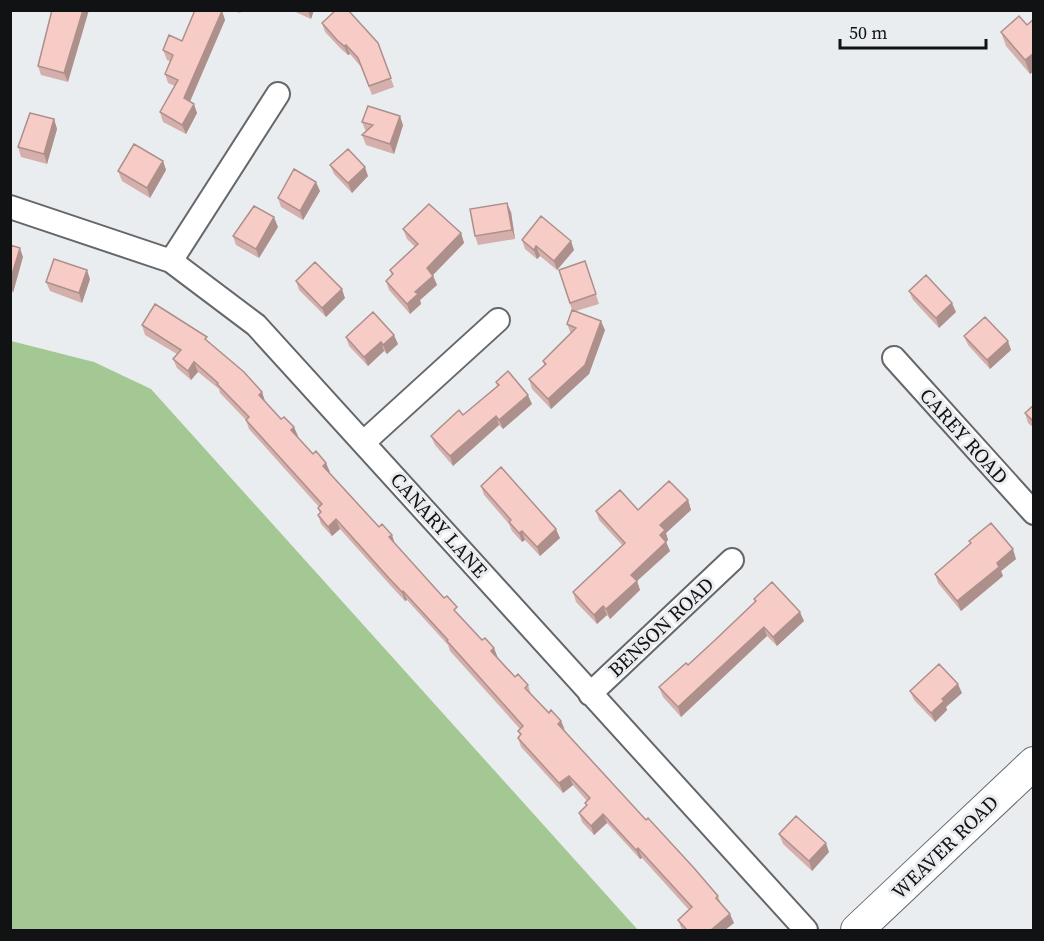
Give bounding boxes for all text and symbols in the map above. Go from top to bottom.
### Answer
scale bar [840,12,986,50]
text: 50 m [849,20,887,45]
street label: CAREY ROAD [913,382,1015,490]
street label: CANARY LANE [384,466,494,584]
street label: BENSON ROAD [602,571,720,683]
street label: WEAVER ROAD [885,789,1005,905]

